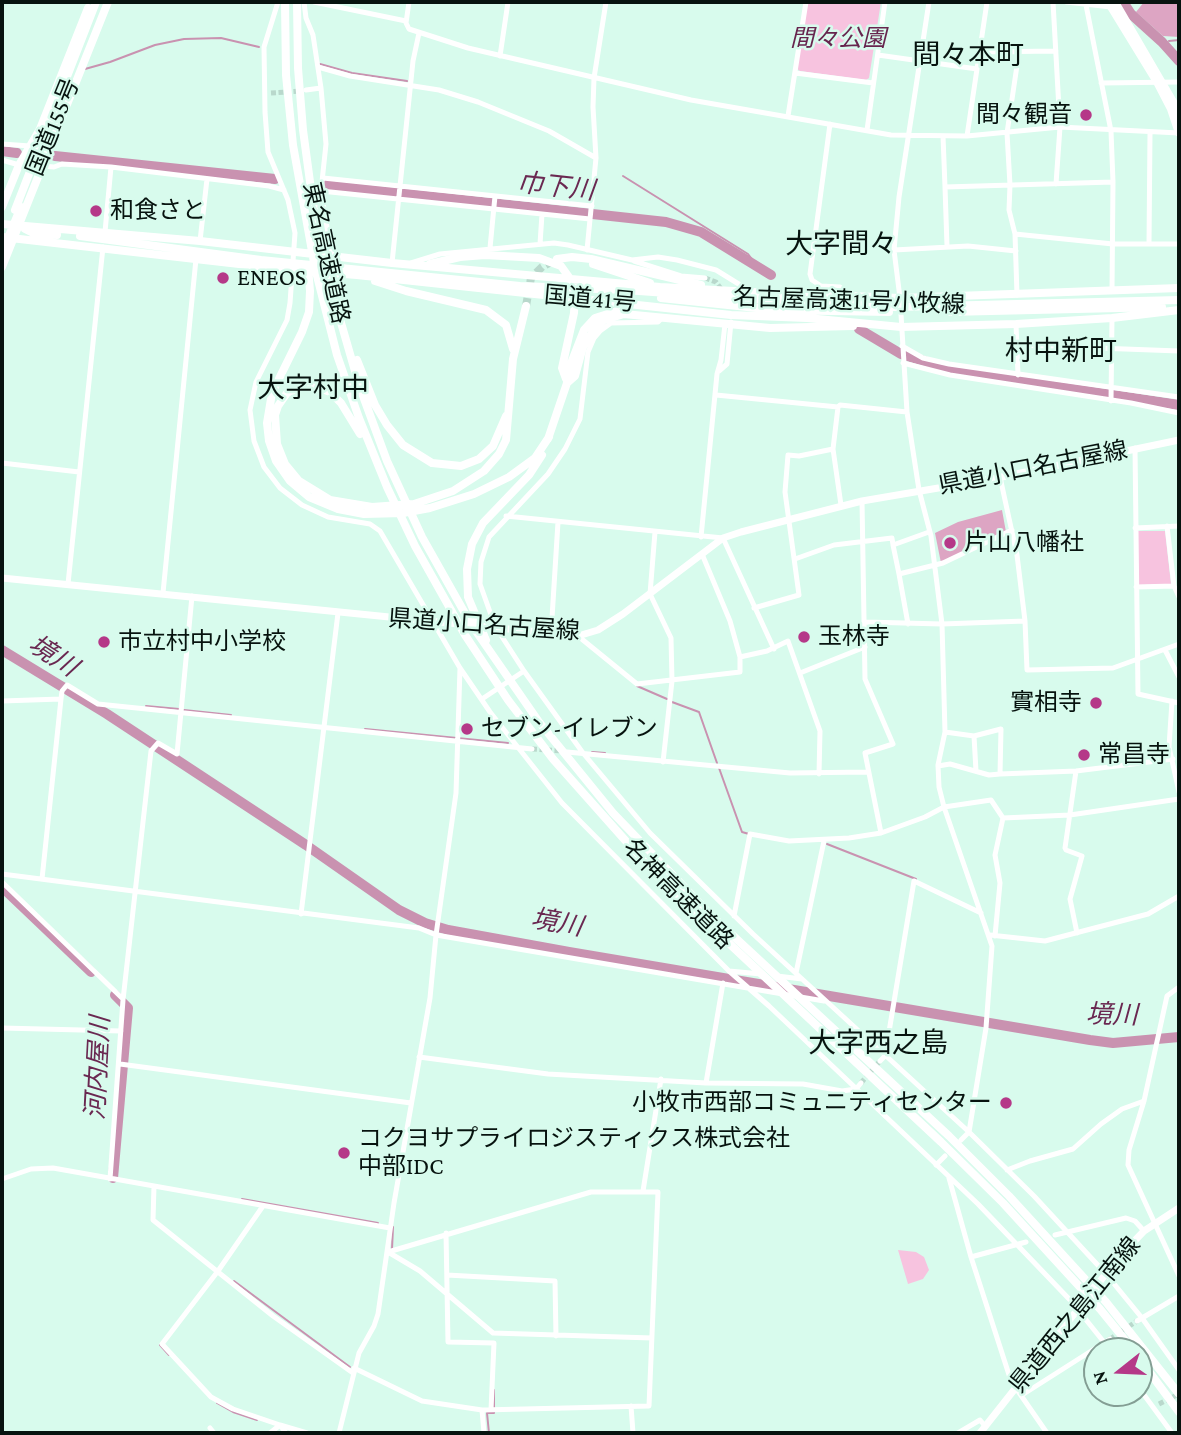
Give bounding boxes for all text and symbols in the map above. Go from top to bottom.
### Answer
park label: 間々公園 [790,25,886,53]
district label: 間々本町 [912,38,1024,72]
street label: 国道155号 [20,74,86,180]
place label: 間々観音 [976,101,1072,129]
marker: 間々観音 [1078,107,1094,123]
water label: 巾下川 [516,167,596,207]
street label: 東名高速道路 [297,180,355,326]
place label: 和食さと [110,197,206,225]
marker: 和食さと [88,203,104,219]
district label: 大字間々 [785,227,897,261]
place label: ENEOS [237,264,306,292]
marker: ENEOS [215,270,231,286]
street label: 国道41号 [543,281,637,317]
street label: 名古屋高速11号小牧線 [733,283,965,319]
district label: 村中新町 [1005,334,1117,368]
district label: 大字村中 [257,371,369,405]
street label: 県道小口名古屋線 [936,436,1130,500]
place label: 片山八幡社 [964,529,1084,557]
marker: 片山八幡社 [942,535,958,551]
street label: 県道小口名古屋線 [387,604,581,646]
place label: 玉林寺 [818,623,890,651]
place label: 市立村中小学校 [118,628,286,656]
water label: 境川 [23,629,83,683]
marker: 玉林寺 [796,629,812,645]
marker: 市立村中小学校 [96,634,112,650]
place label: 實相寺 [1010,689,1082,717]
marker: 實相寺 [1088,695,1104,711]
place label: セブン-イレブン [481,715,658,743]
marker: セブン-イレブン [459,721,475,737]
place label: 常昌寺 [1098,741,1170,769]
marker: 常昌寺 [1076,747,1092,763]
street label: 名神高速道路 [617,833,739,955]
water label: 境川 [529,903,585,943]
water label: 境川 [1086,999,1138,1031]
water label: 河内屋川 [80,1015,116,1121]
district label: 大字西之島 [808,1026,948,1060]
place label: 小牧市西部コミュニティセンター [632,1089,992,1117]
marker: 小牧市西部コミュニティセンター [998,1095,1014,1111]
place label: コクヨサプライロジスティクス株式会社 中部IDC [358,1125,790,1181]
marker: コクヨサプライロジスティクス株式会社 中部IDC [336,1145,352,1161]
street label: 県道西之島江南線 [1003,1231,1147,1399]
north arrow [1083,1337,1153,1407]
text: N [1087,1369,1111,1387]

